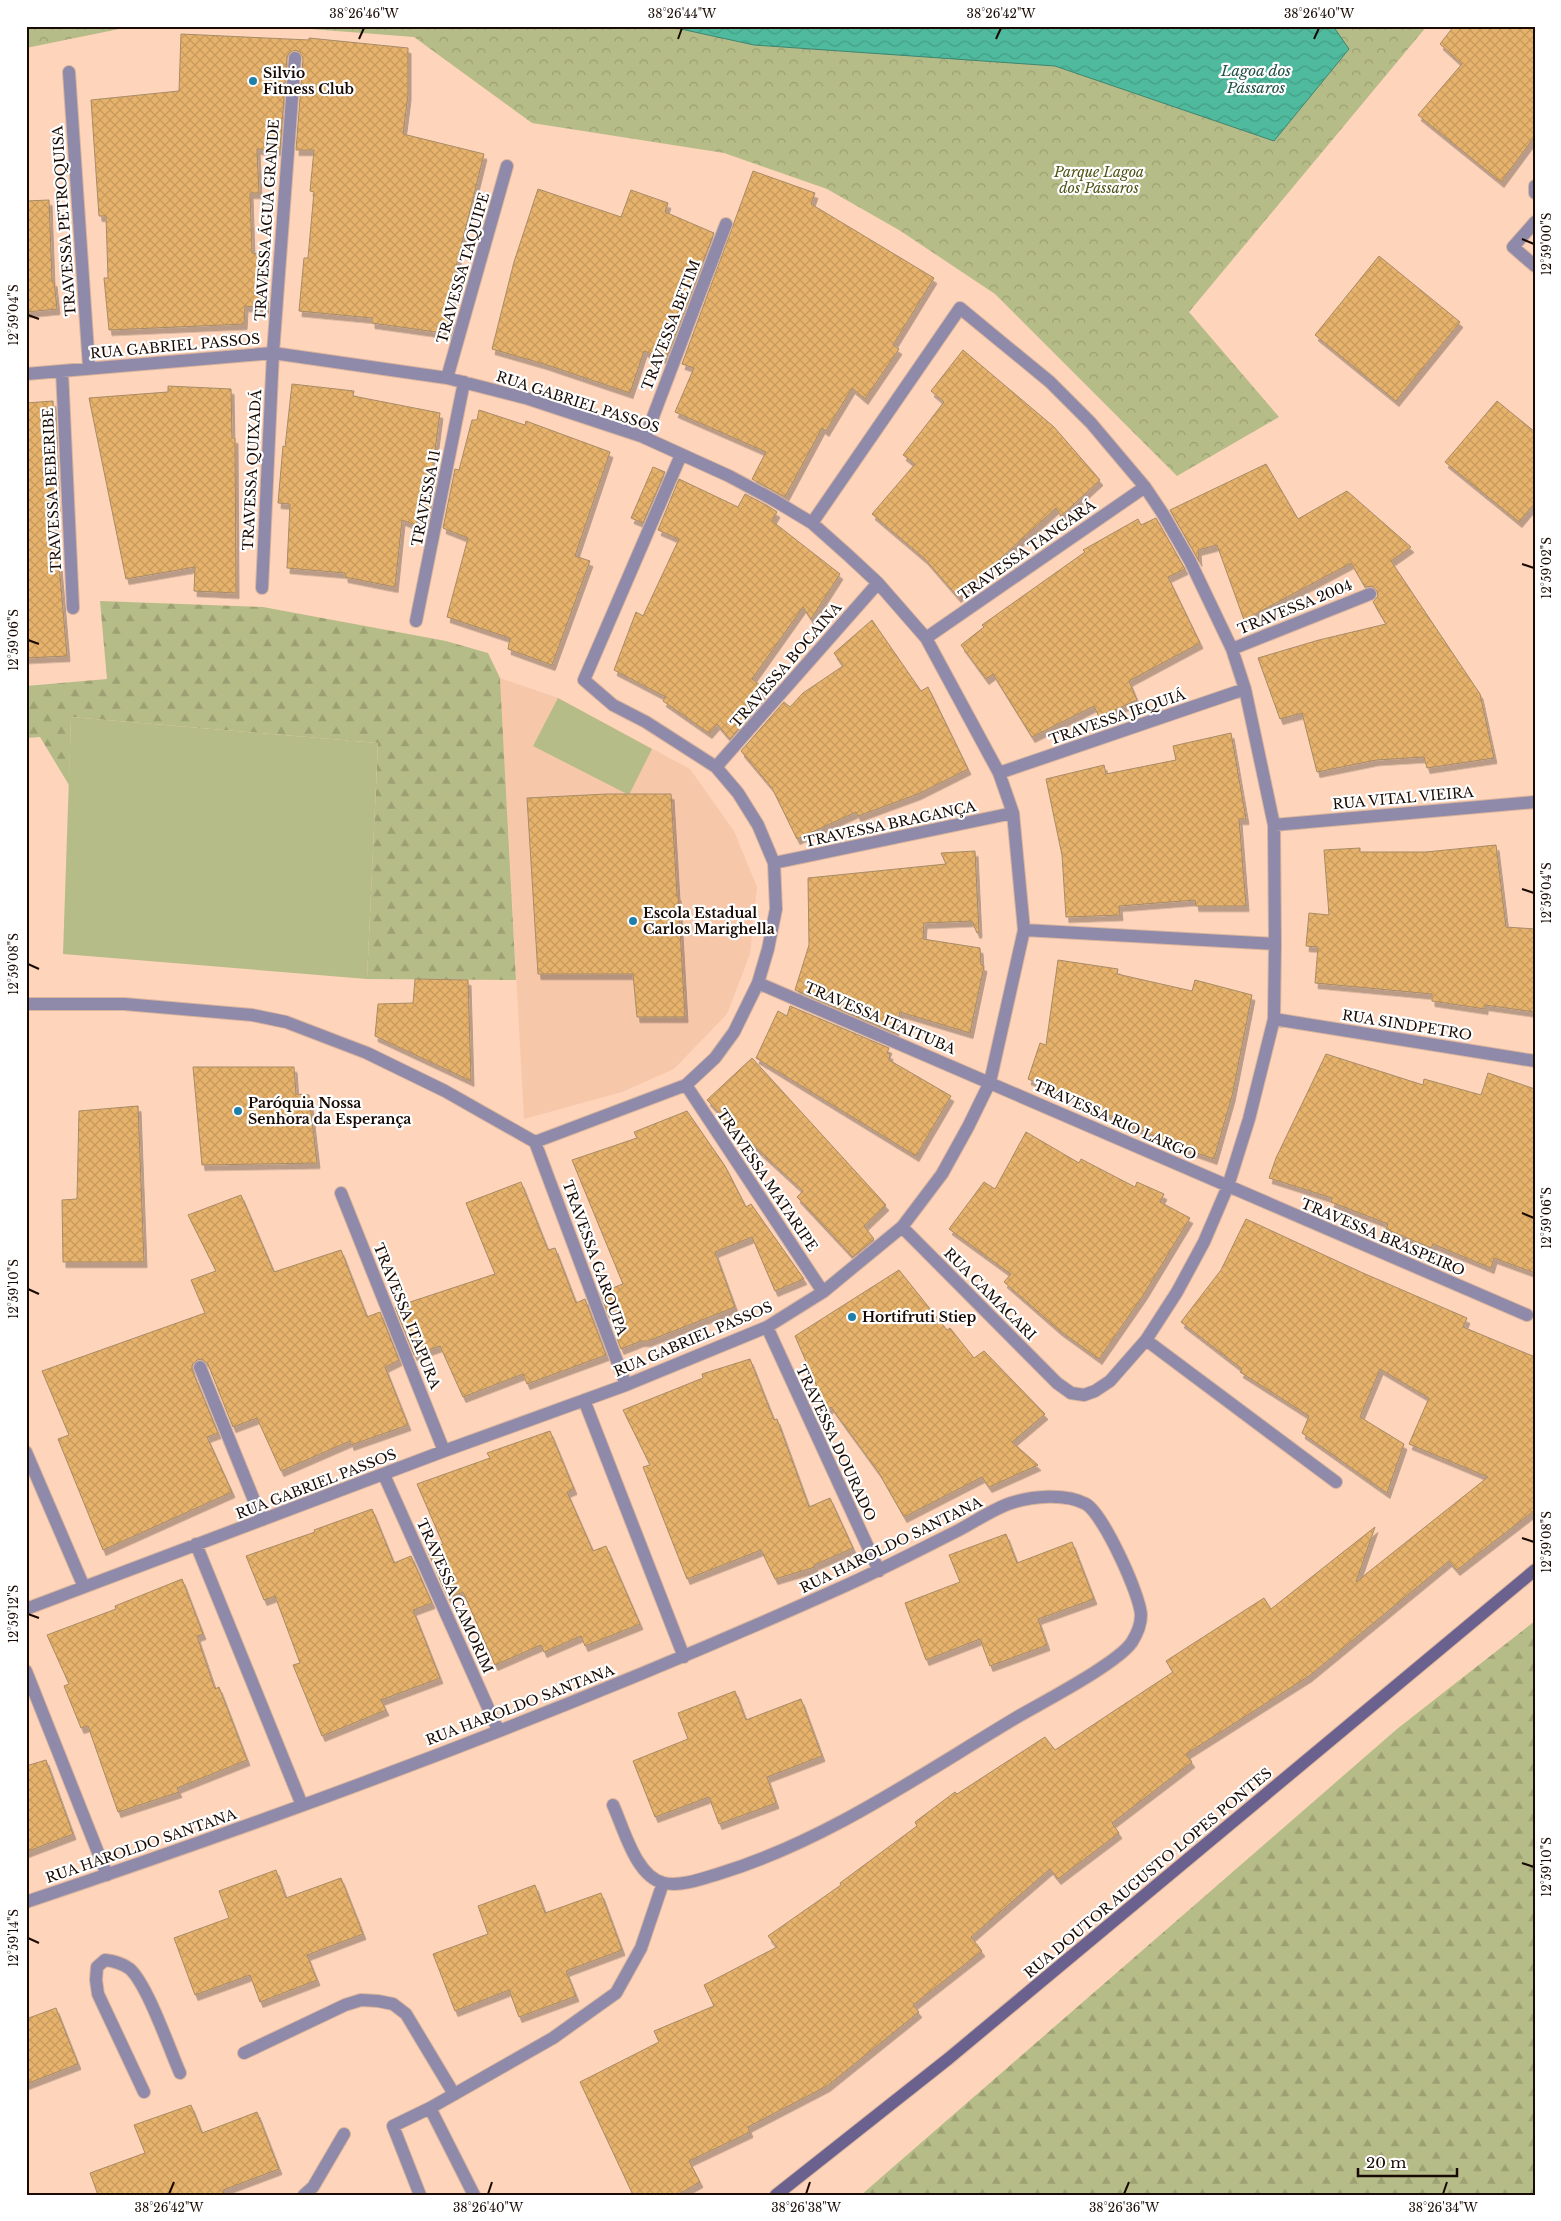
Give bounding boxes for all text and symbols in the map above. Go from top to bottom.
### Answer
text: 38°26'46"W [329,6,400,21]
text: 38°26'44"W [648,6,717,21]
text: 38°26'42"W [967,6,1036,21]
text: 38°26'40"W [1284,6,1355,21]
water label: Lagoa dos Pássaros [1220,61,1291,97]
place label: Silvio Fitness Club [263,64,354,98]
marker: Silvio Fitness Club [247,75,259,87]
street label: TRAVESSA ÁGUA GRANDE [251,119,283,321]
street label: TRAVESSA PETROQUISA [48,125,80,317]
park label: Parque Lagoa dos Pássaros [1053,163,1144,197]
street label: TRAVESSA TAQUIPE [433,190,493,346]
text: 12°59'00"S [1539,212,1554,276]
street label: TRAVESSA BETIM [638,257,704,393]
text: 12°59'04"S [6,284,21,346]
street label: RUA GABRIEL PASSOS [89,330,261,362]
street label: RUA GABRIEL PASSOS [494,367,662,437]
street label: TRAVESSA QUIXADÁ [239,389,265,551]
street label: TRAVESSA BEBERIBE [39,407,65,573]
street label: TRAVESSA 11 [408,448,444,548]
street label: TRAVESSA TANGARÁ [955,496,1099,604]
text: 12°59'02"S [1539,537,1554,599]
street label: TRAVESSA 2004 [1235,576,1355,638]
street label: TRAVESSA BOCAINA [727,598,846,731]
text: 12°59'06"S [6,609,21,671]
street label: TRAVESSA JEQUIÁ [1047,685,1188,749]
street label: RUA VITAL VIEIRA [1332,783,1474,813]
street label: TRAVESSA BRAGANÇA [803,797,978,851]
text: 12°59'04"S [1539,862,1554,924]
place label: Escola Estadual Carlos Marighella [643,904,775,938]
marker: Escola Estadual Carlos Marighella [627,915,639,927]
text: 12°59'08"S [6,933,21,995]
street label: TRAVESSA ITAITUBA [802,978,959,1058]
street label: RUA SINDPETRO [1341,1006,1473,1044]
street label: TRAVESSA RIO LARGO [1031,1076,1199,1164]
place label: Paróquia Nossa Senhora da Esperança [248,1094,411,1128]
marker: Paróquia Nossa Senhora da Esperança [232,1105,244,1117]
street label: TRAVESSA MATARIPE [713,1105,821,1255]
street label: TRAVESSA GAROUPA [559,1178,631,1338]
text: 12°59'06"S [1539,1187,1554,1249]
street label: TRAVESSA BRASPEIRO [1298,1194,1468,1280]
street label: TRAVESSA ITAPURA [370,1240,445,1392]
street label: RUA CAMACARI [940,1244,1040,1344]
text: 12°59'10"S [6,1259,21,1319]
street label: RUA GABRIEL PASSOS [611,1297,775,1381]
place label: Hortifruti Stiep [862,1308,977,1326]
marker: Hortifruti Stiep [846,1311,858,1323]
street label: TRAVESSA DOURADO [792,1362,880,1524]
street label: RUA GABRIEL PASSOS [233,1445,399,1523]
street label: RUA HAROLDO SANTANA [797,1493,985,1597]
text: 12°59'08"S [1539,1511,1554,1573]
street label: TRAVESSA CAMORIM [413,1516,497,1676]
text: 12°59'12"S [6,1584,21,1643]
street label: RUA HAROLDO SANTANA [423,1661,617,1749]
street label: RUA DOUTOR AUGUSTO LOPES PONTES [1021,1764,1275,1982]
street label: RUA HAROLDO SANTANA [43,1805,239,1887]
text: 12°59'10"S [1539,1837,1554,1897]
text: 12°59'14"S [6,1909,21,1967]
scale bar [1358,2146,1457,2178]
text: 20 m [1366,2153,1406,2172]
text: 38°26'42"W [135,2200,204,2215]
text: 38°26'40"W [453,2200,524,2215]
text: 38°26'38"W [771,2200,842,2215]
text: 38°26'36"W [1089,2200,1160,2215]
text: 38°26'34"W [1408,2200,1478,2215]

